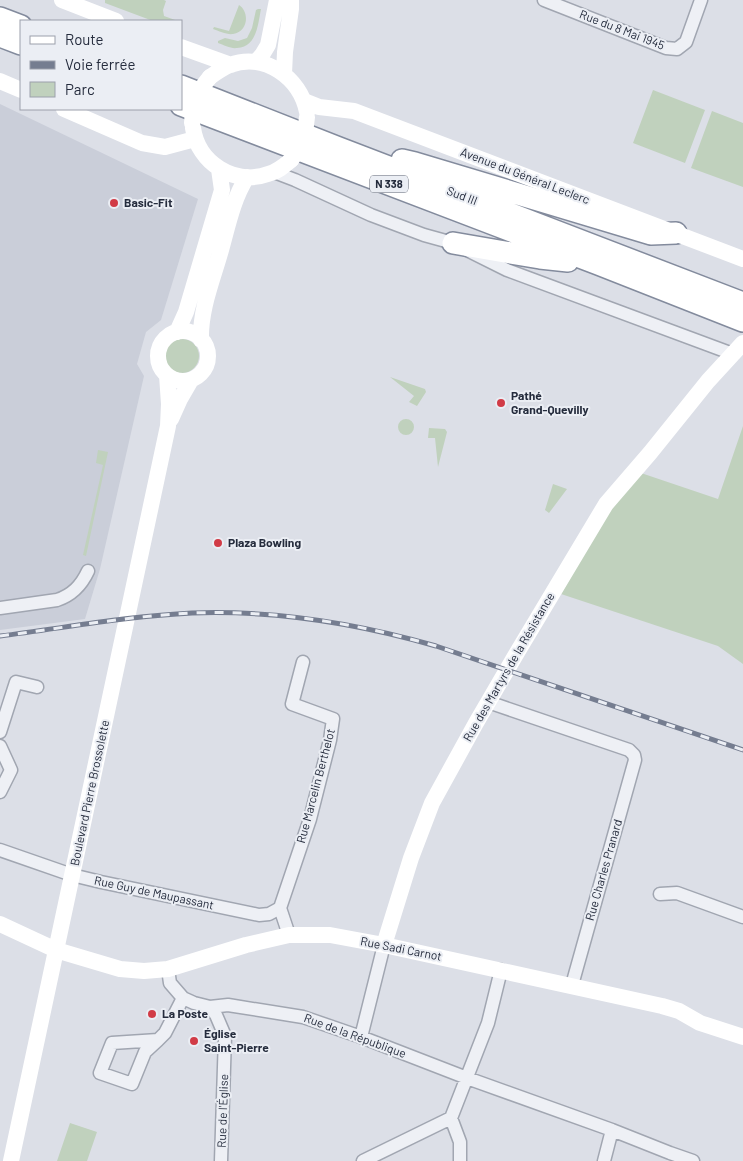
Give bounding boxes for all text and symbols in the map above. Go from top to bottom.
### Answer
street label: Rue du 8 Mai 1945 [578,6,667,52]
legend [20,20,182,110]
text: Route [65,30,104,48]
text: Voie ferrée [65,55,136,73]
text: Parc [65,80,95,98]
street label: Avenue du Général Leclerc [459,144,592,206]
road number: N 338 [370,175,408,192]
street label: Sud III [445,183,480,207]
place label: Basic-Fit [124,195,173,209]
marker: Basic-Fit [108,197,120,209]
place label: Pathé Grand-Quevilly [511,388,589,416]
marker: Pathé Grand-Quevilly [495,397,507,409]
place label: Plaza Bowling [228,535,301,549]
marker: Plaza Bowling [212,537,224,549]
street label: Rue des Martyrs de la Résistance [460,590,557,743]
street label: Boulevard Pierre Brossolette [67,719,111,867]
street label: Rue Marcelin Berthelot [293,727,337,845]
street label: Rue Charles Pranard [582,817,624,922]
street label: Rue Guy de Maupassant [93,873,215,912]
street label: Rue Sadi Carnot [359,933,443,963]
place label: La Poste [162,1006,209,1020]
marker: La Poste [146,1008,158,1020]
street label: Rue de la République [302,1010,408,1060]
place label: Église Saint-Pierre [204,1026,269,1054]
marker: Église Saint-Pierre [188,1035,200,1047]
street label: Rue de l'Église [214,1074,230,1148]

